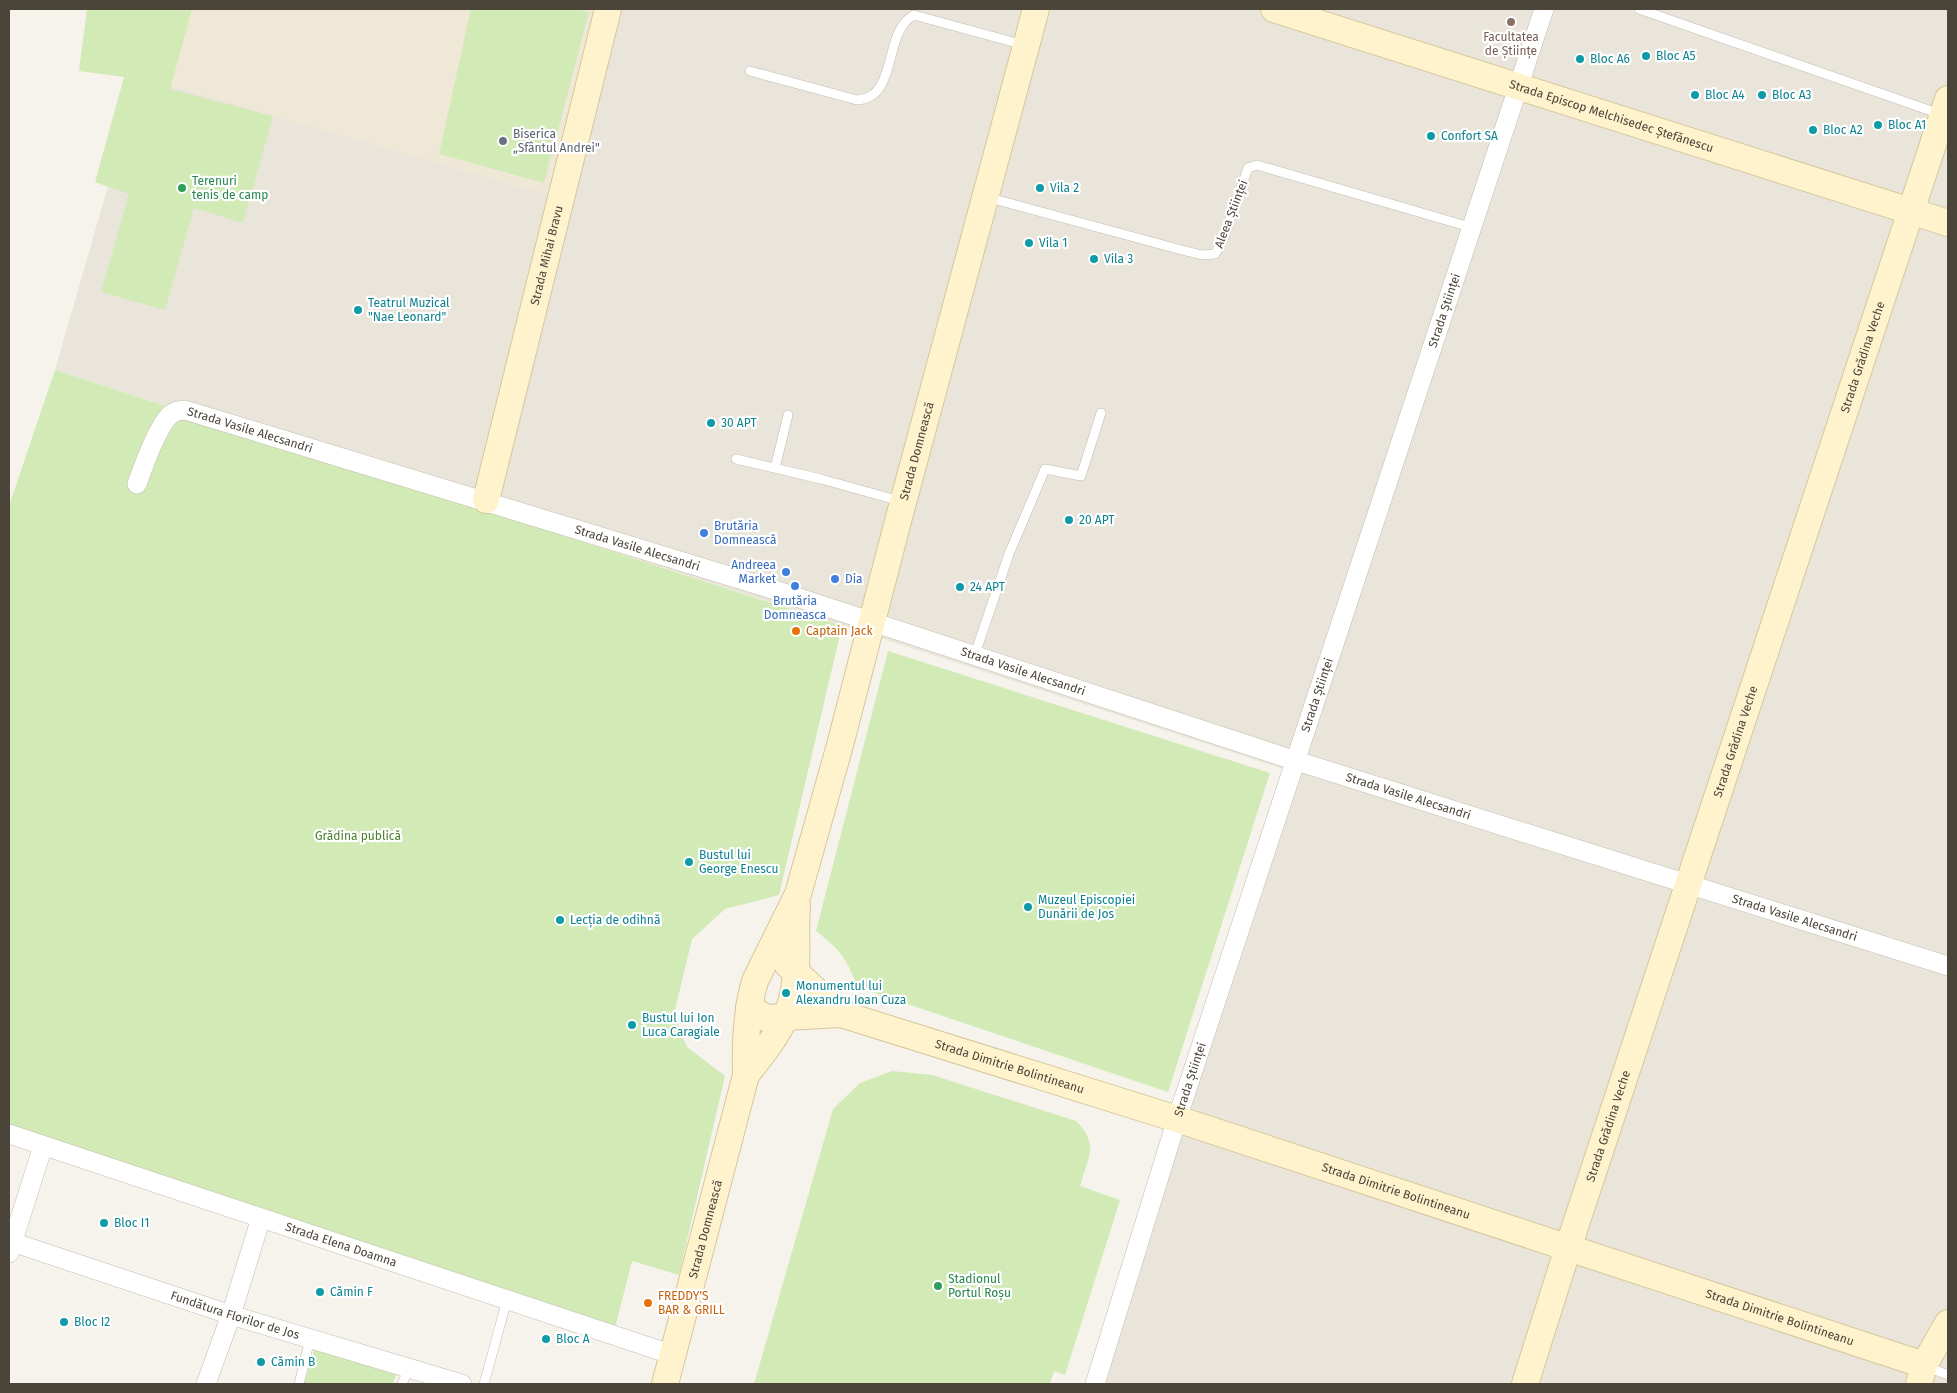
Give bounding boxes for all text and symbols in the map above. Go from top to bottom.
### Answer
marker: Facultatea de Științe [1505,16,1517,28]
place label: Facultatea de Științe [1483,30,1539,59]
place label: Bloc A5 [1656,49,1696,63]
marker: Bloc A5 [1640,50,1652,62]
place label: Bloc A6 [1590,52,1630,66]
marker: Bloc A6 [1574,53,1586,65]
street label: Strada Episcop Melchisedec Ștefănescu [1508,77,1715,155]
place label: Bloc A4 [1705,88,1745,102]
place label: Bloc A3 [1772,88,1812,102]
marker: Bloc A4 [1689,89,1701,101]
marker: Bloc A3 [1756,89,1768,101]
place label: Bloc A1 [1888,118,1926,132]
marker: Bloc A1 [1872,119,1884,131]
place label: Bloc A2 [1823,123,1863,137]
marker: Bloc A2 [1807,124,1819,136]
place label: Biserica „Sfântul Andrei" [513,127,600,155]
place label: Confort SA [1441,129,1498,143]
marker: Confort SA [1425,130,1437,142]
marker: Biserica „Sfântul Andrei" [497,135,509,147]
place label: Terenuri tenis de camp [192,174,268,202]
street label: Aleea Științei [1212,178,1251,250]
place label: Vila 2 [1050,181,1079,195]
marker: Terenuri tenis de camp [176,182,188,194]
marker: Vila 2 [1034,182,1046,194]
street label: Strada Mihai Bravu [528,204,566,307]
place label: Vila 1 [1039,236,1067,250]
marker: Vila 1 [1023,237,1035,249]
place label: Vila 3 [1104,252,1133,266]
marker: Vila 3 [1088,253,1100,265]
street label: Strada Științei [1426,272,1463,349]
place label: Teatrul Muzical "Nae Leonard" [368,296,450,324]
street label: Strada Grădina Veche [1838,300,1888,415]
marker: Teatrul Muzical "Nae Leonard" [352,304,364,316]
street label: Strada Domnească [897,400,937,502]
street label: Strada Vasile Alecsandri [186,404,314,456]
place label: 30 APT [721,416,757,430]
marker: 30 APT [705,417,717,429]
place label: 20 APT [1079,513,1115,527]
marker: 20 APT [1063,514,1075,526]
place label: Brutăria Domnească [714,519,777,547]
street label: Strada Vasile Alecsandri [573,522,702,574]
marker: Brutăria Domnească [698,527,710,539]
place label: Andreea Market [731,558,777,586]
marker: Andreea Market [780,566,792,578]
place label: Dia [845,572,863,586]
marker: Dia [829,573,841,585]
marker: Brutăria Domneasca [789,580,801,592]
place label: 24 APT [970,580,1006,594]
marker: 24 APT [954,581,966,593]
place label: Brutăria Domneasca [764,594,826,622]
place label: Captain Jack [806,624,874,638]
marker: Captain Jack [790,625,802,637]
street label: Strada Vasile Alecsandri [959,644,1087,698]
street label: Strada Științei [1298,656,1336,734]
street label: Strada Grădina Veche [1711,684,1760,799]
street label: Strada Vasile Alecsandri [1344,770,1473,822]
park label: Grădina publică [315,829,401,843]
place label: Bustul lui George Enescu [699,848,778,876]
marker: Bustul lui George Enescu [683,856,695,868]
street label: Strada Vasile Alecsandri [1730,892,1859,944]
place label: Muzeul Episcopiei Dunării de Jos [1038,893,1135,921]
marker: Muzeul Episcopiei Dunării de Jos [1022,901,1034,913]
place label: Lecția de odihnă [570,913,660,928]
marker: Lecția de odihnă [554,914,566,926]
place label: Monumentul lui Alexandru Ioan Cuza [796,979,906,1007]
marker: Monumentul lui Alexandru Ioan Cuza [780,987,792,999]
place label: Bustul lui Ion Luca Caragiale [642,1011,720,1039]
marker: Bustul lui Ion Luca Caragiale [626,1019,638,1031]
street label: Strada Dimitrie Bolintineanu [933,1037,1086,1097]
street label: Strada Științei [1171,1041,1209,1118]
street label: Strada Grădina Veche [1583,1069,1633,1184]
street label: Strada Dimitrie Bolintineanu [1320,1160,1472,1222]
street label: Strada Domnească [686,1178,725,1280]
place label: Bloc I1 [114,1216,149,1230]
marker: Bloc I1 [98,1217,110,1229]
street label: Strada Elena Doamna [284,1219,399,1270]
place label: Stadionul Portul Roșu [948,1272,1011,1301]
marker: Stadionul Portul Roșu [932,1280,944,1292]
place label: Cămin F [330,1285,373,1299]
marker: Cămin F [314,1286,326,1298]
street label: Strada Dimitrie Bolintineanu [1704,1287,1856,1348]
street label: Fundătura Florilor de Jos [169,1288,302,1342]
place label: FREDDY'S BAR & GRILL [658,1289,725,1317]
marker: FREDDY'S BAR & GRILL [642,1297,654,1309]
place label: Bloc I2 [74,1315,110,1329]
marker: Bloc I2 [58,1316,70,1328]
place label: Bloc A [556,1332,590,1346]
marker: Bloc A [540,1333,552,1345]
place label: Cămin B [271,1355,315,1369]
marker: Cămin B [255,1356,267,1368]

